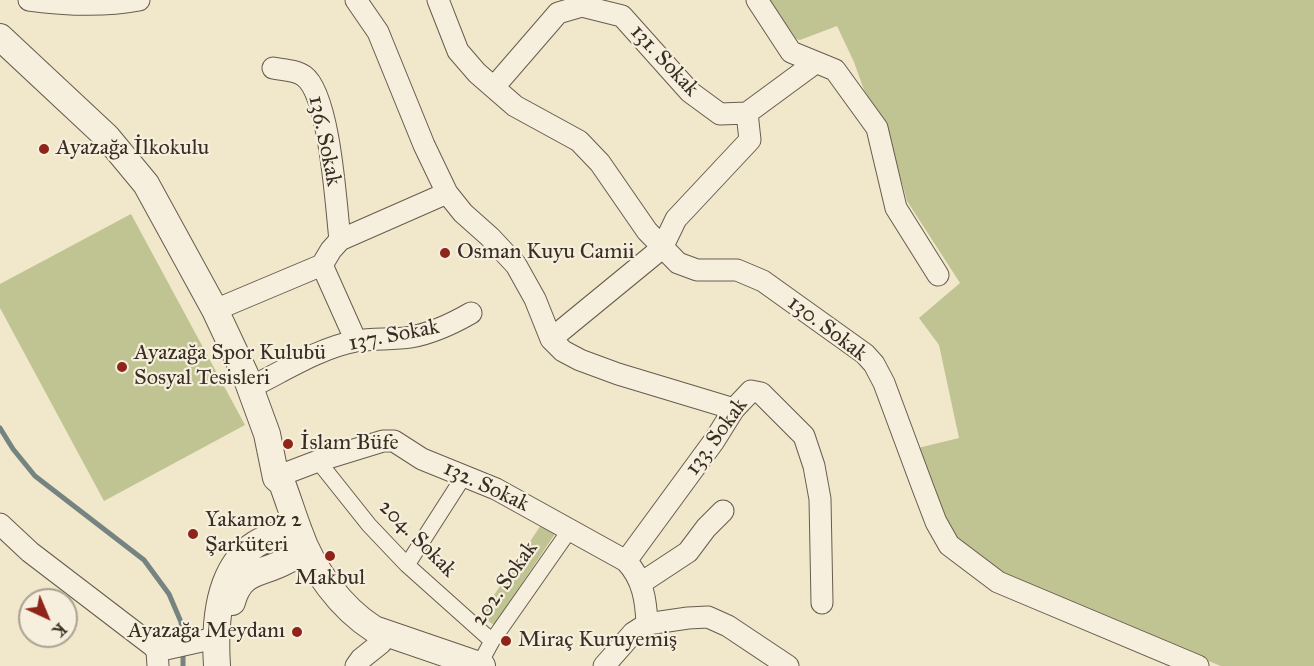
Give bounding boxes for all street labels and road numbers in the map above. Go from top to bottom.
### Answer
street label: 131. Sokak [624,19,704,103]
street label: 136. Sokak [302,93,346,189]
street label: 130. Sokak [782,290,872,368]
street label: 137. Sokak [346,314,442,358]
street label: 133. Sokak [680,393,754,481]
street label: 132. Sokak [439,456,533,518]
street label: 204. Sokak [373,495,461,583]
street label: 202. Sokak [466,536,544,632]

